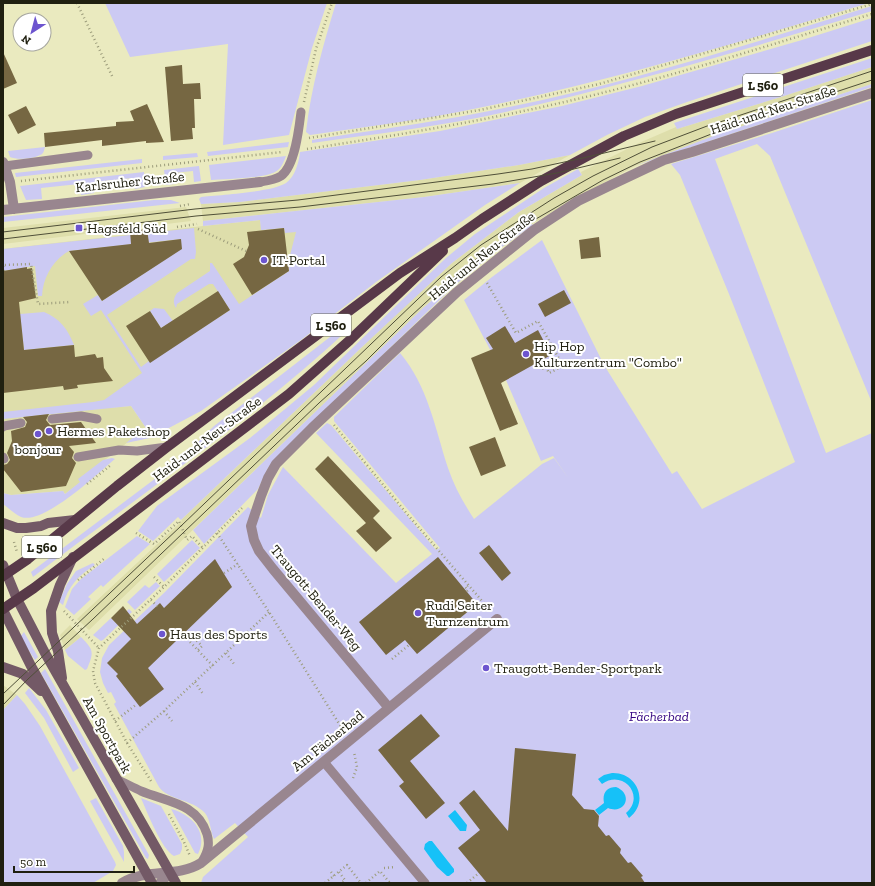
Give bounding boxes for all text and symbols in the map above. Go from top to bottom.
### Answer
north arrow [12,12,52,52]
text: N [19,32,34,47]
road number: L 560 [743,74,783,96]
street label: Haid-und-Neu-Straße [708,82,838,138]
street label: Karlsruher Straße [75,168,186,196]
street label: Haid-und-Neu-Straße [426,208,539,304]
place label: Hagsfeld Süd [87,220,167,237]
marker: Hagsfeld Süd [74,223,84,233]
place label: IT-Portal [272,252,325,269]
marker: IT-Portal [259,255,269,265]
road number: L 560 [311,314,351,336]
place label: Hip Hop Kulturzentrum "Combo" [534,338,682,371]
marker: Hip Hop Kulturzentrum "Combo" [521,349,531,359]
street label: Haid-und-Neu-Straße [149,392,265,485]
place label: Hermes Paketshop [57,423,170,440]
marker: Hermes Paketshop [44,426,54,436]
marker: bonjour [33,429,43,439]
place label: bonjour [13,441,62,458]
road number: L 560 [22,536,62,558]
street label: Traugott-Bender-Weg [267,542,365,655]
place label: Rudi Seiter Turnzentrum [426,597,509,630]
marker: Rudi Seiter Turnzentrum [413,608,423,618]
place label: Haus des Sports [170,626,267,643]
marker: Haus des Sports [157,629,167,639]
place label: Traugott-Bender-Sportpark [494,660,662,677]
marker: Traugott-Bender-Sportpark [481,663,491,673]
street label: Am Sportpark [79,694,135,777]
street label: Am Fächerbad [289,707,368,775]
park label: Fächerbad [629,708,689,725]
scale bar [14,848,134,874]
text: 50 m [20,855,47,869]

